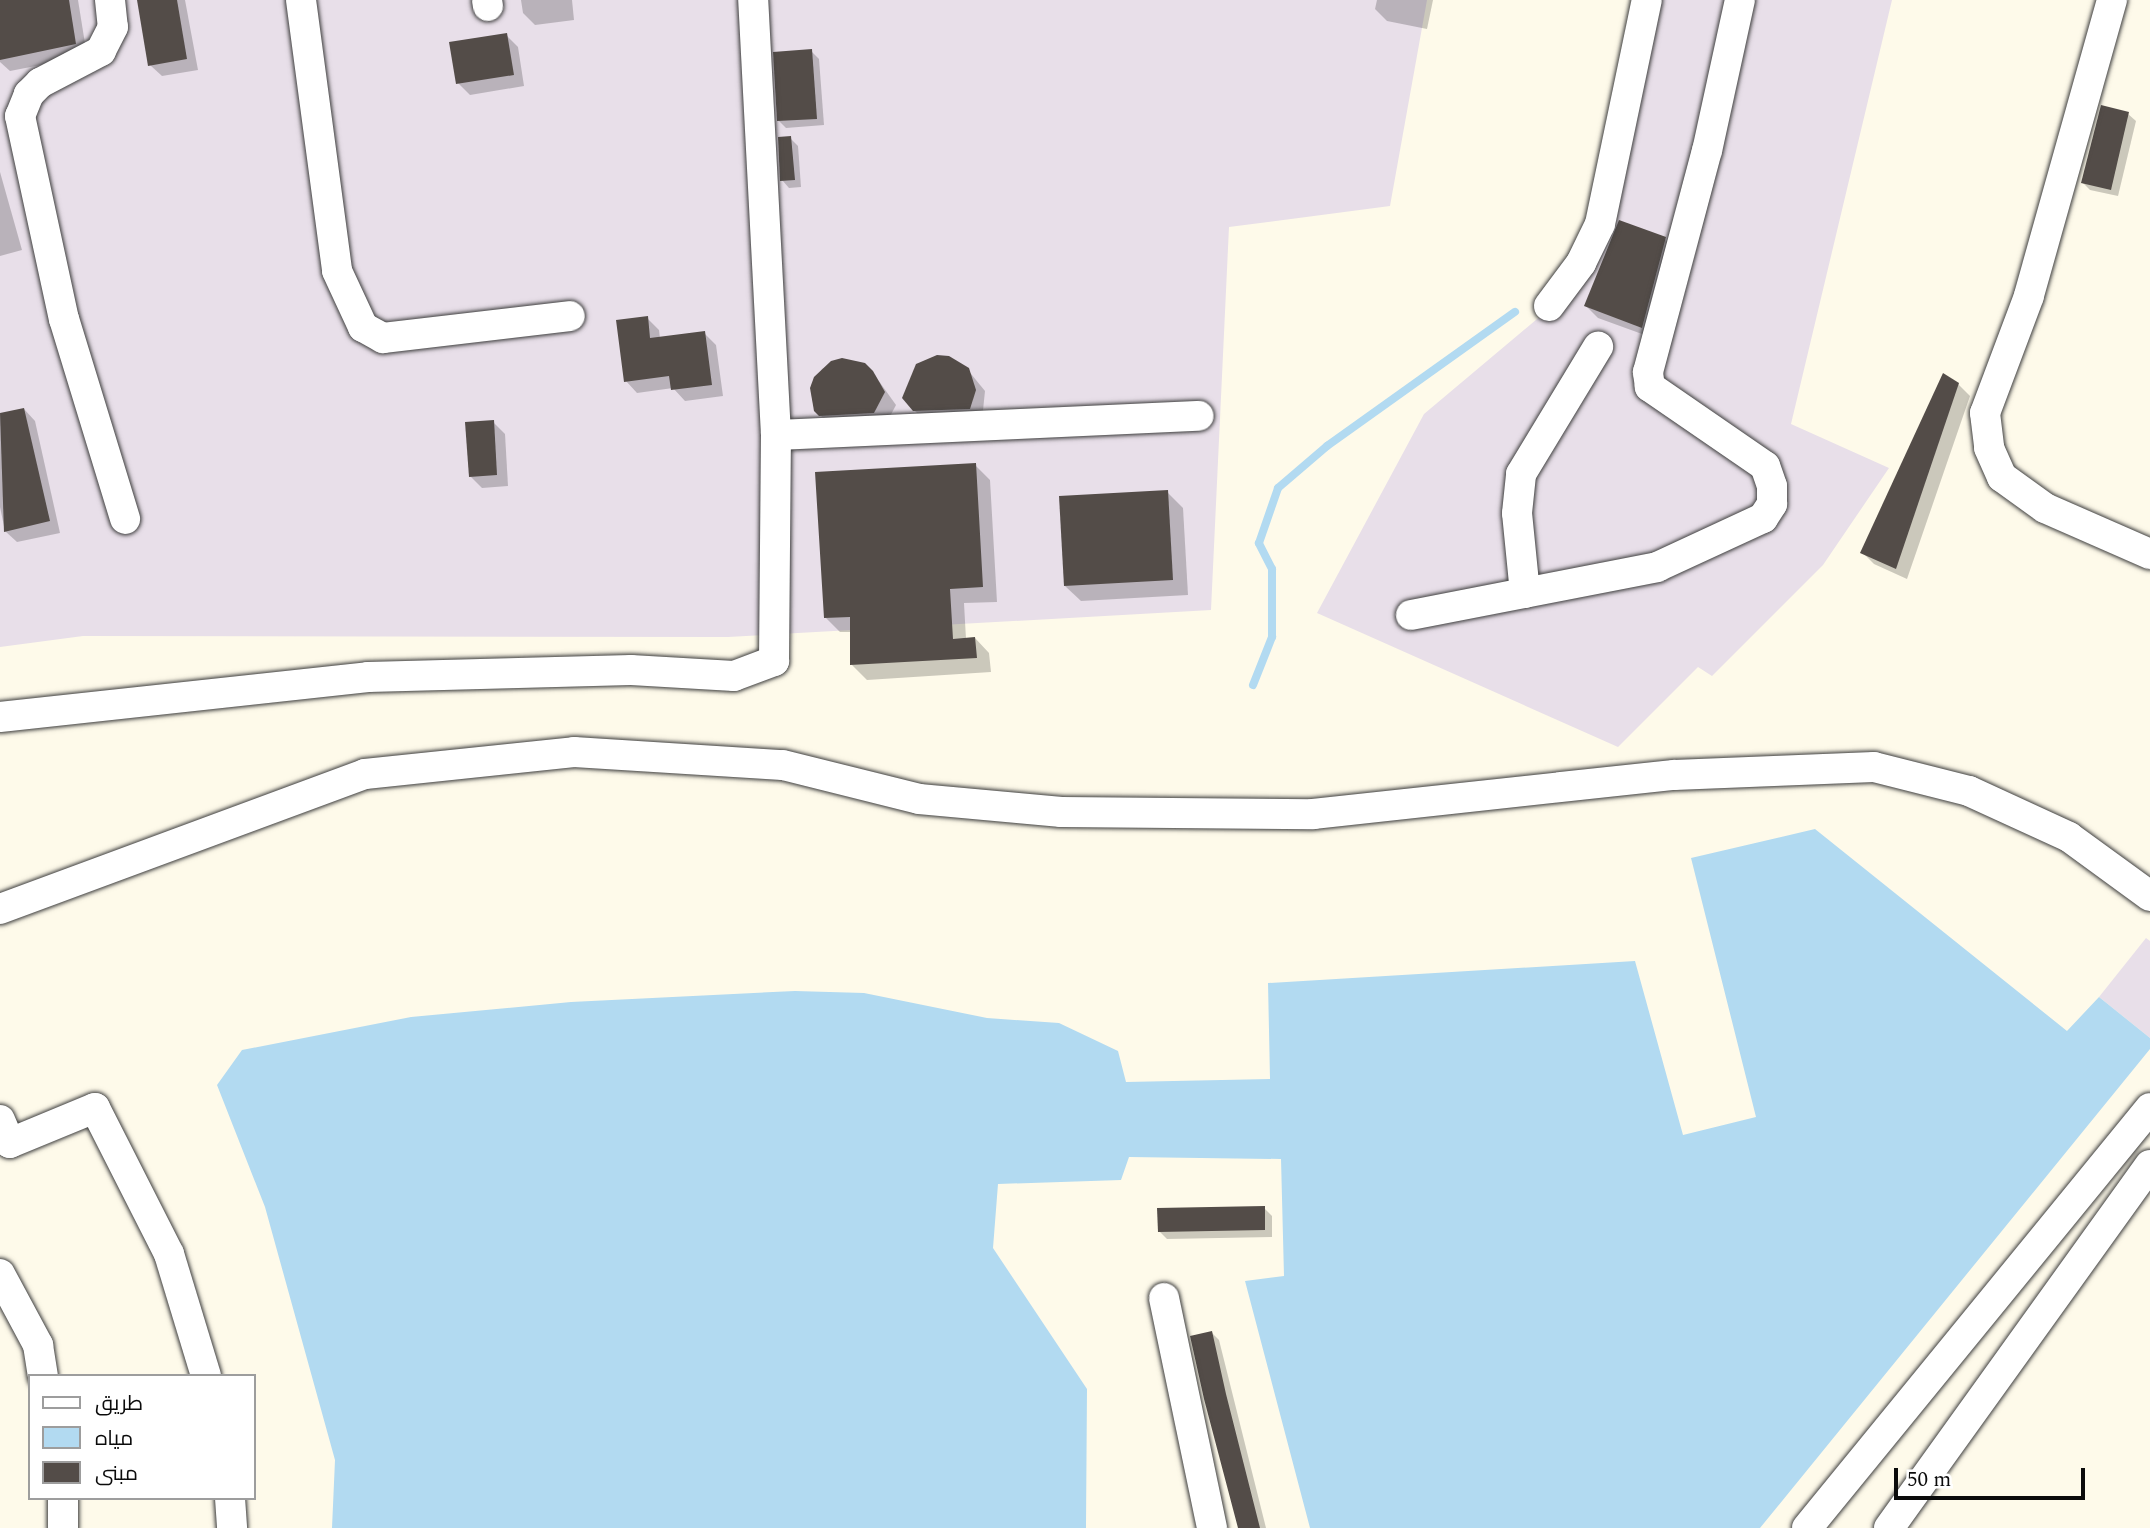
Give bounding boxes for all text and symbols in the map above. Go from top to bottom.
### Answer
legend [28,1374,256,1500]
text: طريق [95,1388,143,1420]
text: مياه [95,1423,133,1455]
scale bar [1898,1454,2089,1498]
text: مبنى [95,1458,138,1490]
text: 50 m [1907,1464,1951,1496]

